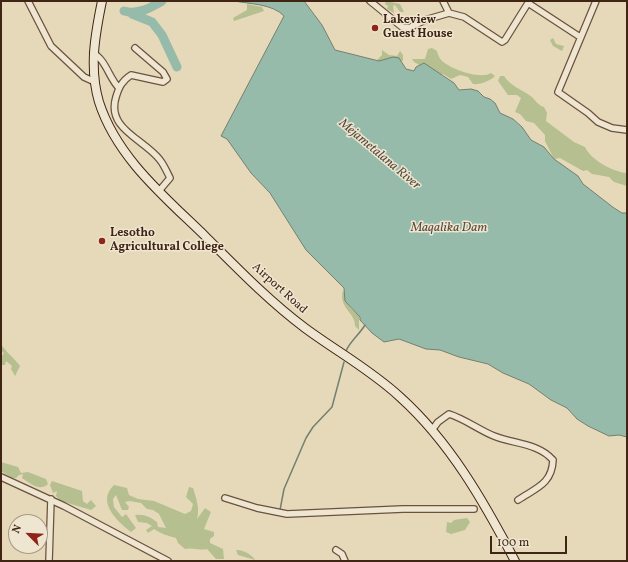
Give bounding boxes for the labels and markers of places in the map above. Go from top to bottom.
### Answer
place label: Lakeview Guest House [383,14,453,42]
marker: Lakeview Guest House [370,23,380,33]
place label: Lesotho Agricultural College [110,227,224,255]
marker: Lesotho Agricultural College [97,236,107,246]

